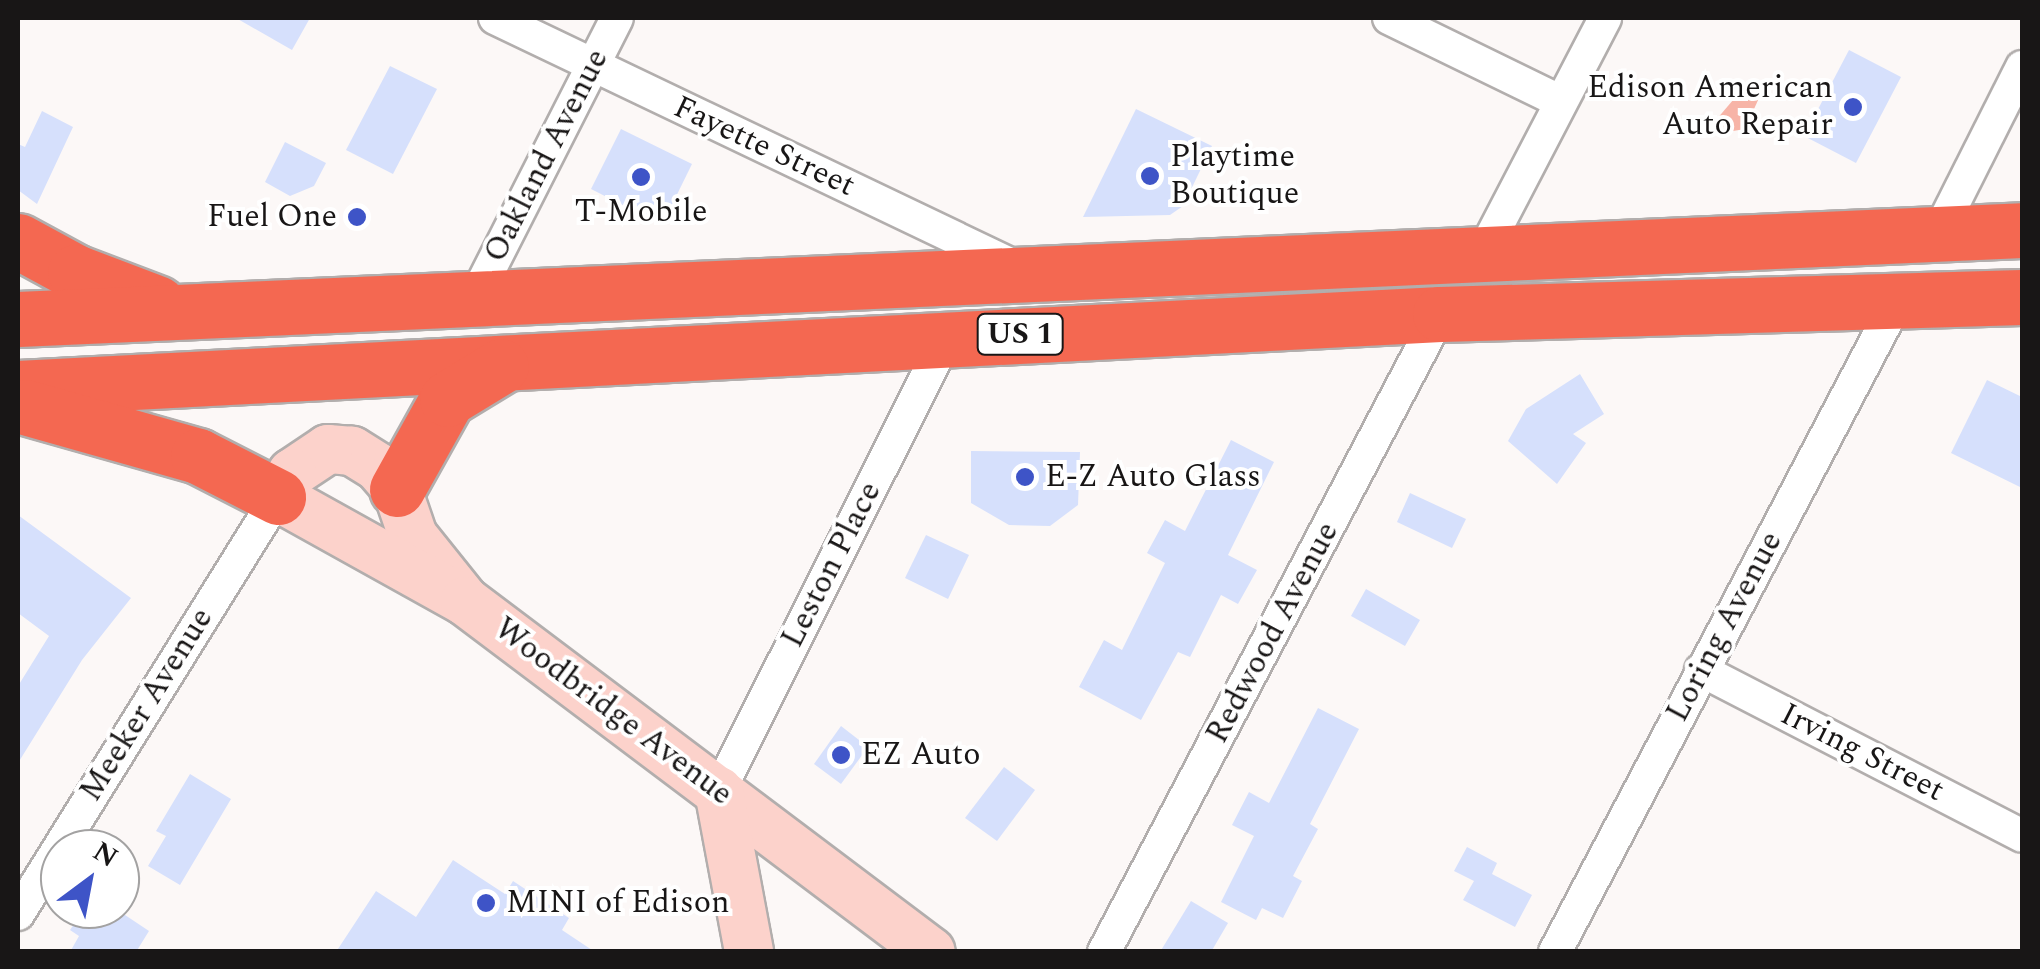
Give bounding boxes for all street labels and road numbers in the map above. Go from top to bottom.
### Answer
street label: Oakland Avenue [477,43,617,269]
street label: Fayette Street [667,88,861,206]
road number: US 1 [975,309,1065,359]
street label: Leston Place [774,476,890,654]
street label: Redwood Avenue [1199,516,1347,750]
street label: Loring Avenue [1659,525,1791,729]
street label: Meeker Avenue [72,601,222,809]
street label: Woodbridge Avenue [486,610,740,814]
street label: Irving Street [1774,695,1950,811]

